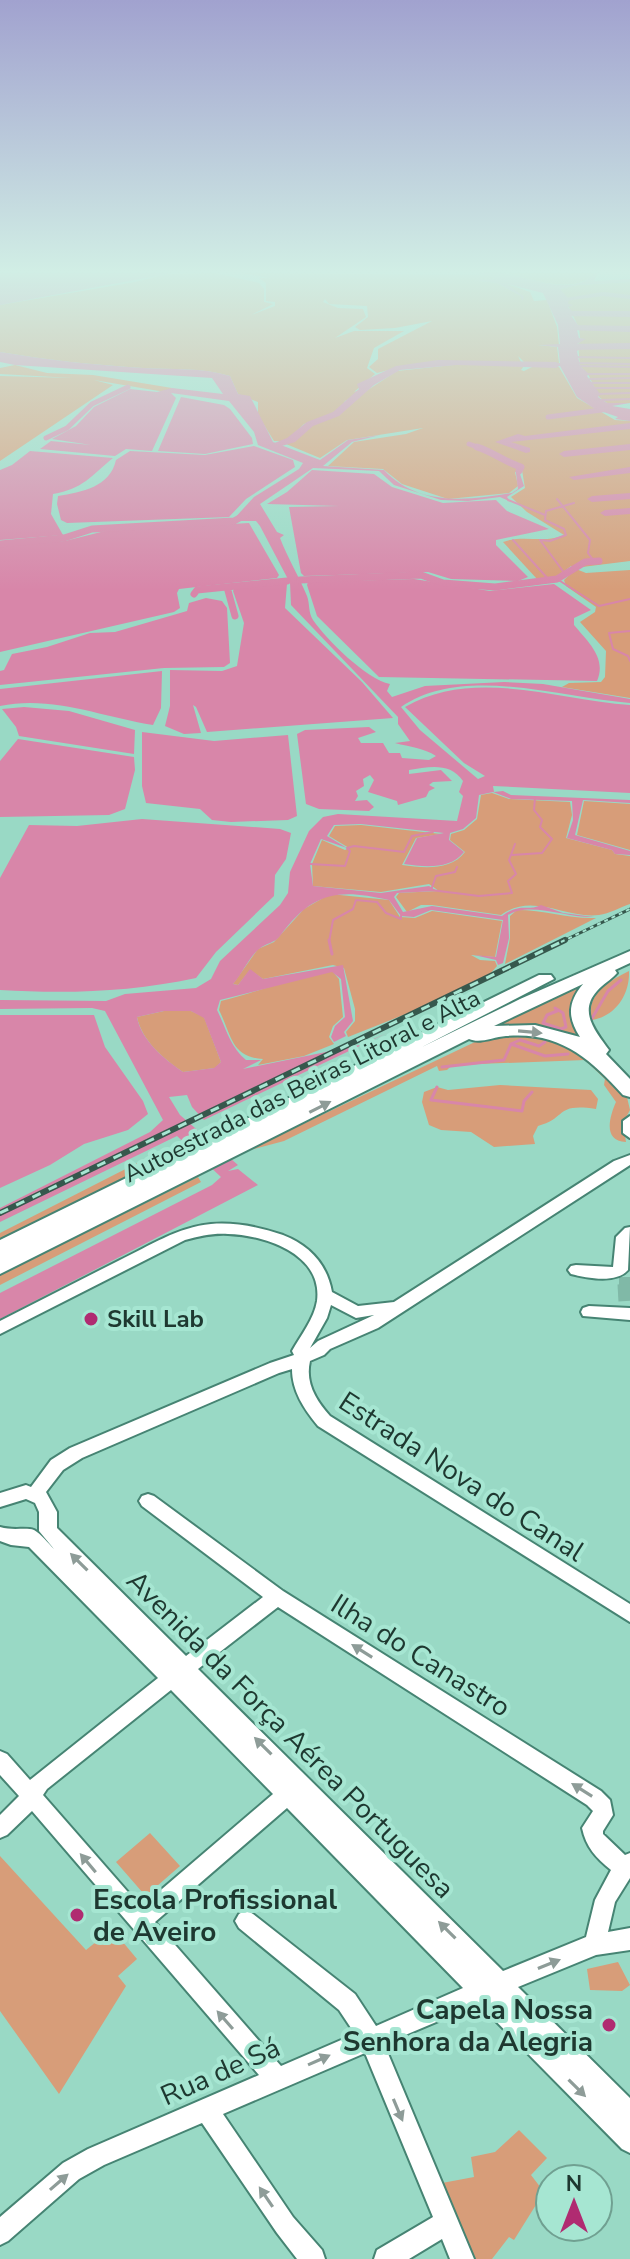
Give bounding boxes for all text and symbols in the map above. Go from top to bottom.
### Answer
street label: Autoestrada das Beiras Litoral e Alta [118,982,486,1190]
one-way arrow [518,1025,543,1038]
one-way arrow [308,1100,331,1114]
place label: Skill Lab [107,1303,204,1335]
marker: Skill Lab [82,1310,100,1328]
street label: Estrada Nova do Canal [331,1383,592,1571]
one-way arrow [70,1553,89,1572]
street label: Avenida da Força Aérea Portuguesa [118,1562,463,1907]
street label: Ilha do Canastro [323,1585,517,1726]
one-way arrow [352,1644,373,1659]
one-way arrow [254,1737,272,1756]
one-way arrow [571,1784,593,1798]
one-way arrow [80,1853,97,1873]
place label: Escola Profissional de Aveiro [93,1881,337,1951]
marker: Escola Profissional de Aveiro [68,1906,86,1924]
one-way arrow [438,1921,457,1940]
one-way arrow [537,1957,560,1970]
place label: Capela Nossa Senhora da Alegria [343,1991,593,2061]
one-way arrow [217,2011,234,2031]
marker: Capela Nossa Senhora da Alegria [600,2016,618,2034]
street label: Rua de Sá [155,2029,286,2115]
one-way arrow [307,2053,330,2067]
one-way arrow [567,2078,586,2097]
one-way arrow [392,2098,405,2122]
north arrow [534,2163,614,2243]
text: N [566,2169,582,2199]
one-way arrow [48,2174,68,2191]
one-way arrow [259,2186,274,2207]

